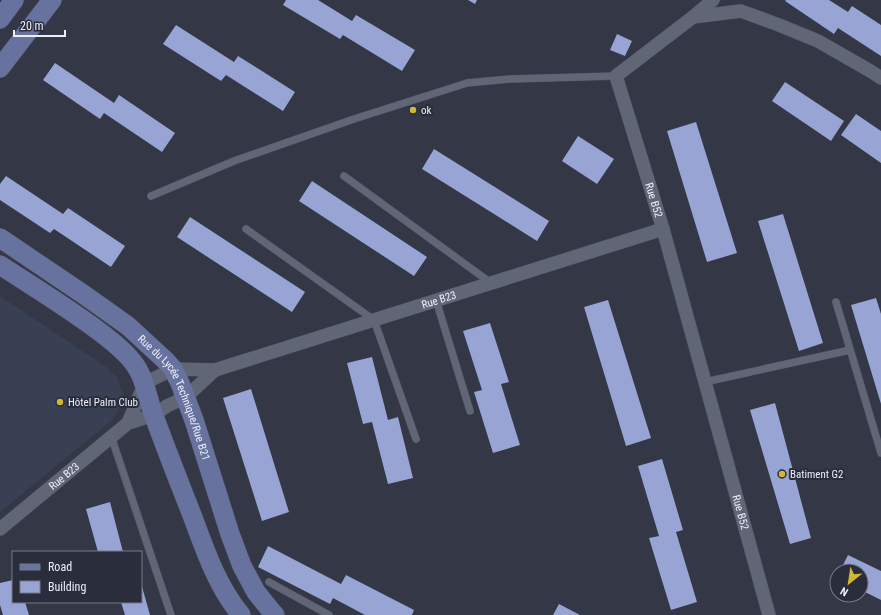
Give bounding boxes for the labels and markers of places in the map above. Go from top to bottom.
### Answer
place label: ok [421,104,432,117]
marker: ok [408,105,418,115]
place label: Hôtel Palm Club [68,396,138,409]
marker: Hôtel Palm Club [55,397,65,407]
place label: Batiment G2 [790,468,844,481]
marker: Batiment G2 [777,469,787,479]

